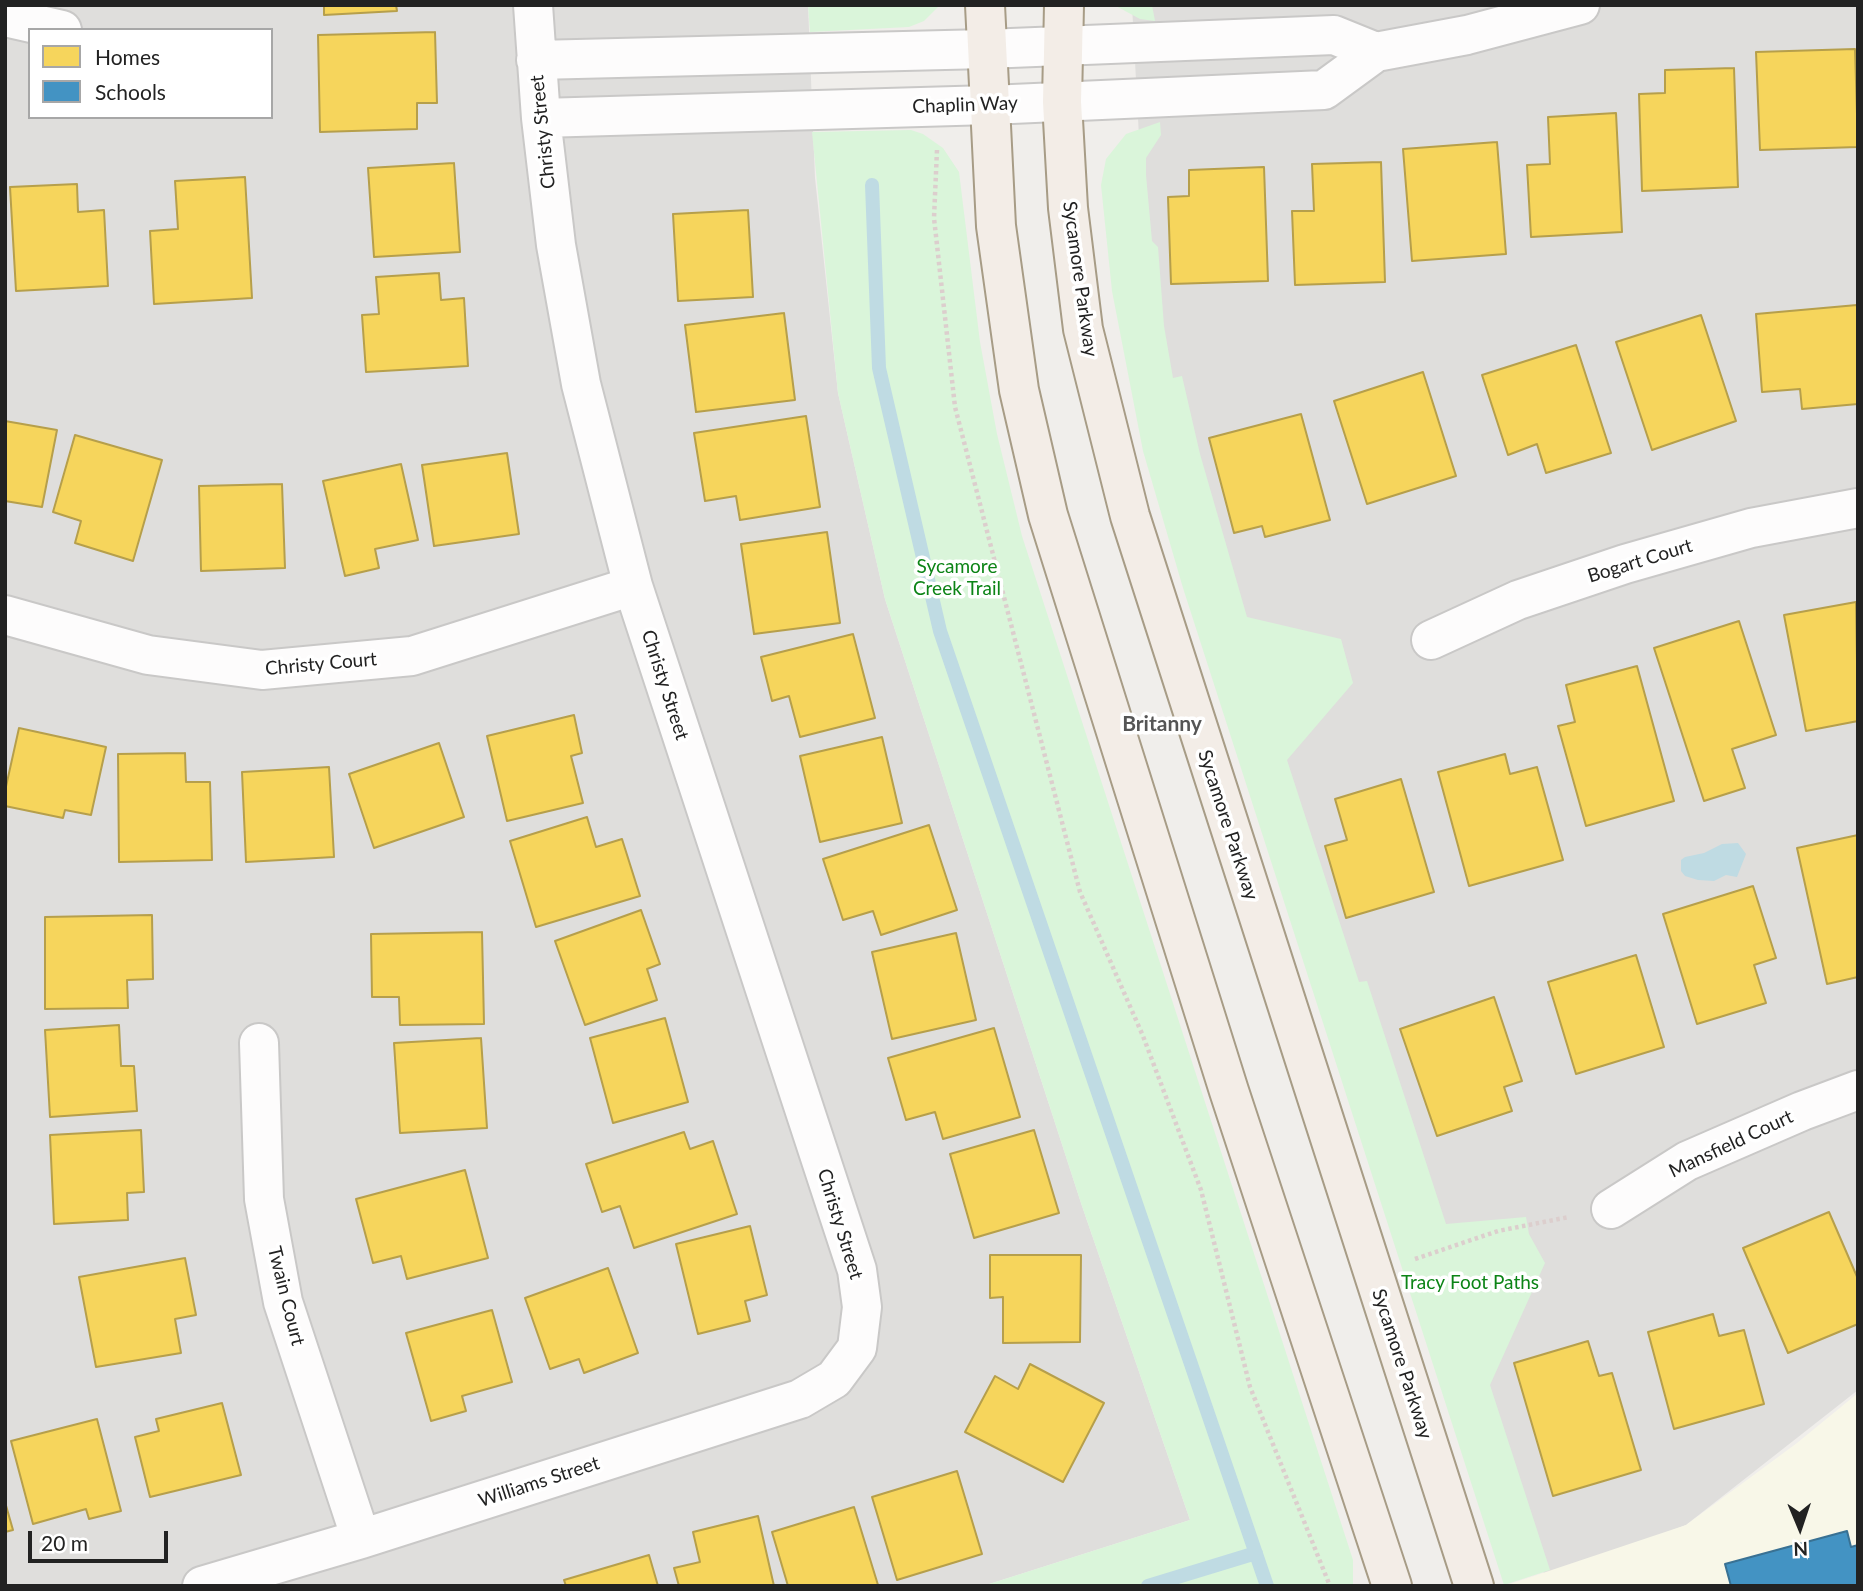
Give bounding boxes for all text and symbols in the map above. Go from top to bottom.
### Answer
legend [28,28,273,119]
text: Homes [95,44,160,69]
street label: Christy Street [526,74,560,190]
text: Schools [95,79,166,104]
street label: Chaplin Way [912,92,1018,118]
street label: Sycamore Parkway [1058,200,1102,358]
street label: Bogart Court [1585,534,1695,588]
park label: Sycamore Creek Trail [913,556,1001,600]
street label: Christy Street [636,627,694,743]
street label: Christy Court [264,648,378,680]
district label: Britanny [1122,711,1202,737]
street label: Sycamore Parkway [1193,747,1263,903]
street label: Mansfield Court [1665,1105,1797,1183]
street label: Christy Street [812,1166,868,1282]
street label: Twain Court [263,1244,309,1348]
park label: Tracy Foot Paths [1401,1272,1539,1294]
street label: Sycamore Parkway [1367,1286,1437,1442]
street label: Williams Street [476,1452,602,1512]
north arrow [1765,1493,1835,1563]
scale bar [32,1518,172,1562]
text: 20 m [41,1530,88,1555]
text: N [1793,1538,1808,1561]

